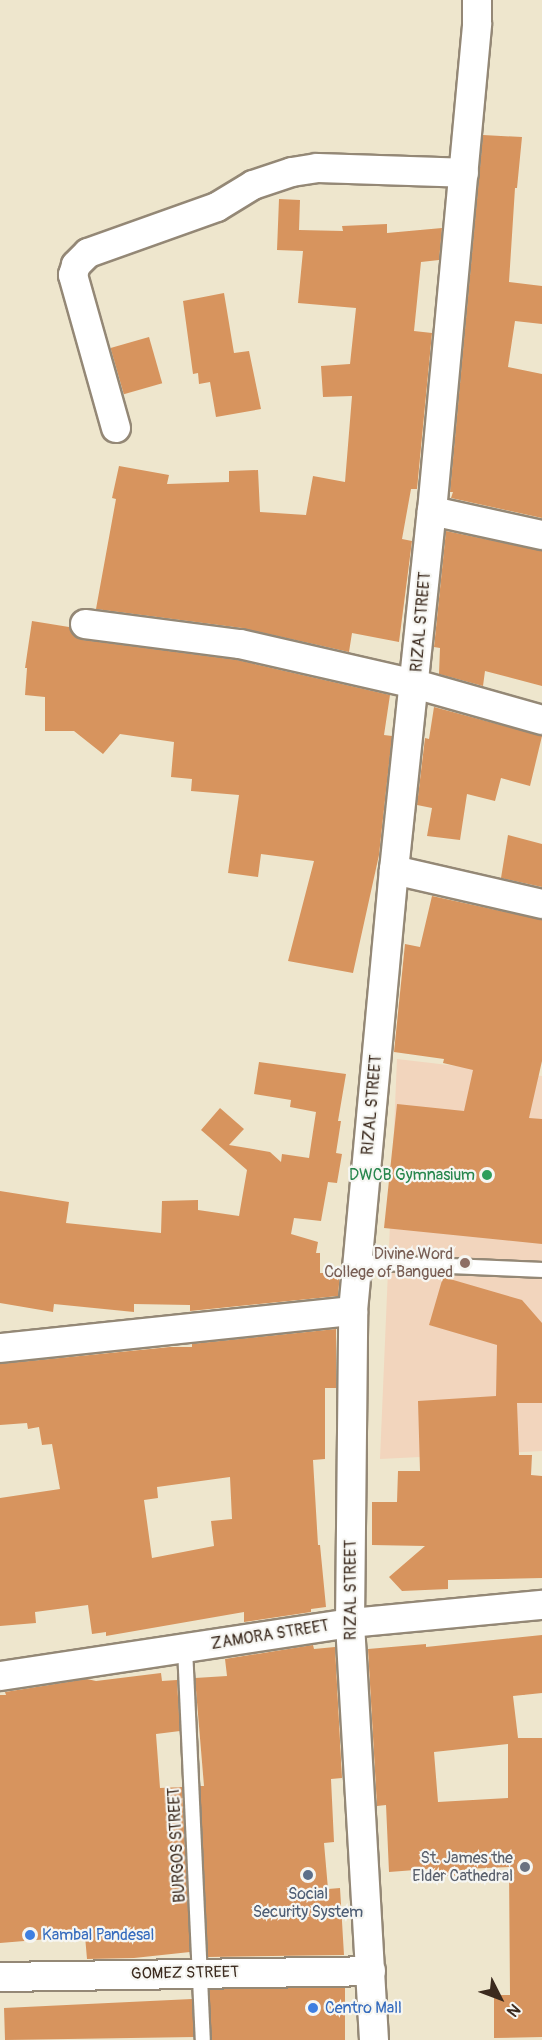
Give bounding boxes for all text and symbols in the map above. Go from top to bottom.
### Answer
street label: RIZAL STREET [407,571,435,673]
street label: RIZAL STREET [358,1054,386,1156]
place label: DWCB Gymnasium [349,1165,475,1185]
marker: DWCB Gymnasium [480,1168,494,1182]
place label: Divine Word College of Bangued [324,1244,453,1282]
marker: Divine Word College of Bangued [458,1256,472,1270]
street label: RIZAL STREET [341,1540,361,1640]
street label: ZAMORA STREET [210,1616,330,1654]
street label: BURGOS STREET [164,1787,190,1903]
place label: St. James the Elder Cathedral [412,1848,513,1886]
marker: St. James the Elder Cathedral [518,1860,532,1874]
marker: Social Security System [301,1868,315,1882]
place label: Social Security System [253,1884,363,1922]
place label: Kambal Pandesal [42,1925,154,1945]
marker: Kambal Pandesal [23,1928,37,1942]
street label: GOMEZ STREET [131,1962,239,1984]
north arrow [470,1968,530,2028]
place label: Centro Mall [325,1998,402,2018]
text: N [502,1999,524,2021]
marker: Centro Mall [306,2001,320,2015]

